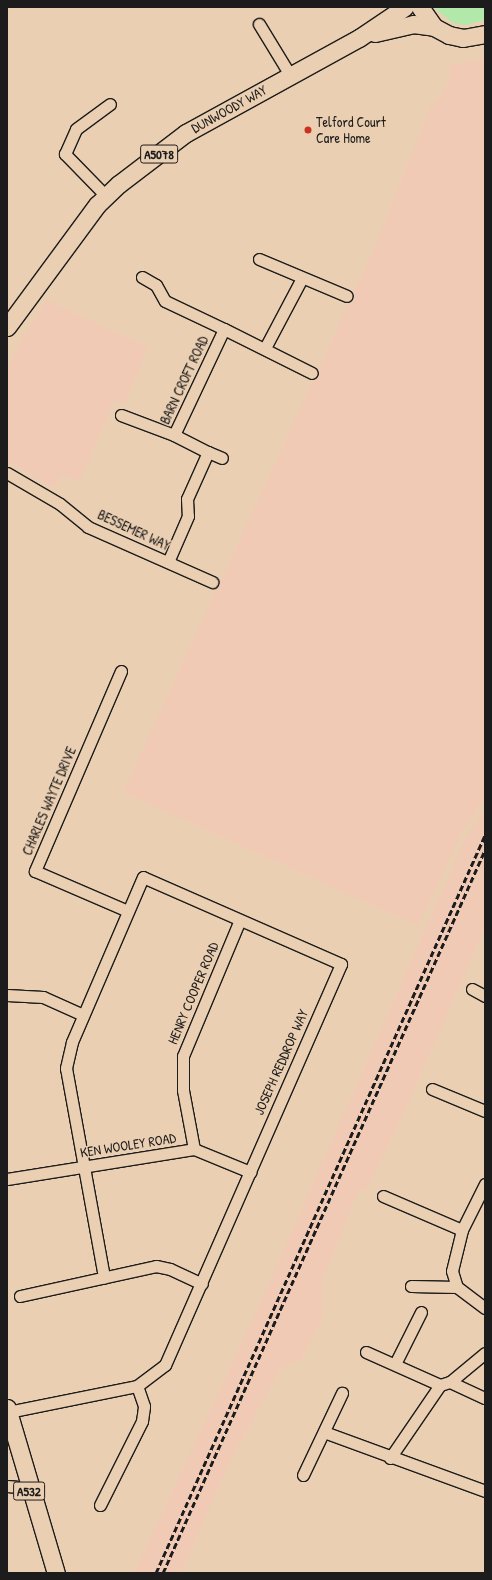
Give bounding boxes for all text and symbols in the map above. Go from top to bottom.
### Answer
street label: DUNWOODY WAY [188,81,270,137]
place label: Telford Court Care Home [316,114,386,146]
marker: Telford Court Care Home [303,125,313,135]
road number: A5078 [140,143,178,165]
street label: BARN CROFT ROAD [156,333,212,427]
street label: BESSEMER WAY [95,506,173,554]
street label: CHARLES WAYTE DRIVE [19,744,79,858]
street label: HENRY COOPER ROAD [164,939,222,1047]
street label: JOSEPH REDDROP WAY [250,1007,312,1117]
street label: KEN WOOLEY ROAD [79,1129,177,1161]
road number: A532 [13,1480,45,1502]

